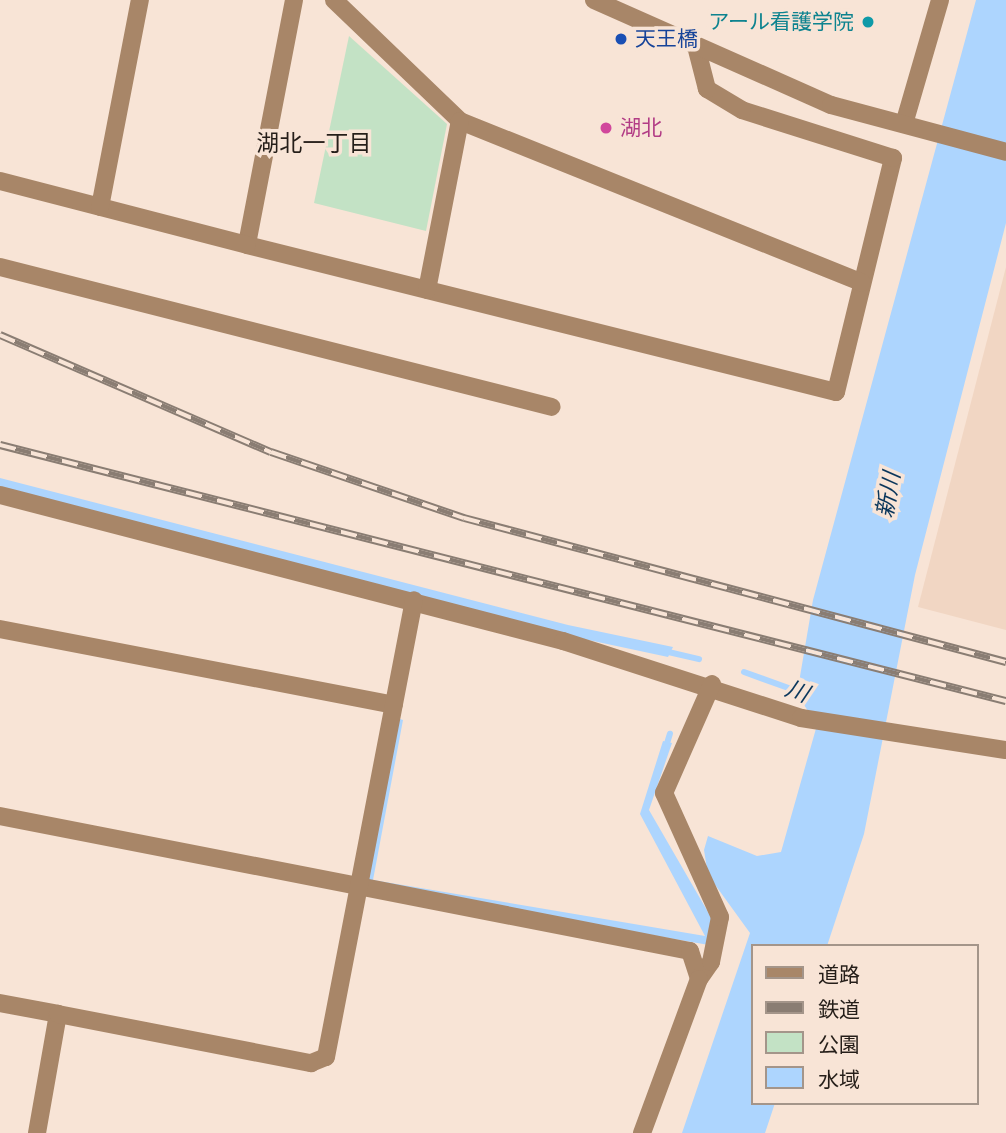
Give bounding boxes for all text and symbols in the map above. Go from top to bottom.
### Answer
place label: アール看護学院 [708,9,854,35]
marker: アール看護学院 [860,14,876,30]
place label: 天王橋 [635,26,698,52]
marker: 天王橋 [613,31,629,47]
place label: 湖北 [620,115,662,141]
marker: 湖北 [598,120,614,136]
district label: 湖北一丁目 [257,130,371,158]
water label: 新川 [871,470,907,520]
water label: 川 [781,675,813,709]
legend [750,944,978,1105]
text: 道路 [818,963,860,987]
text: 鉄道 [818,998,860,1022]
text: 公園 [818,1033,860,1057]
text: 水域 [818,1068,860,1092]

